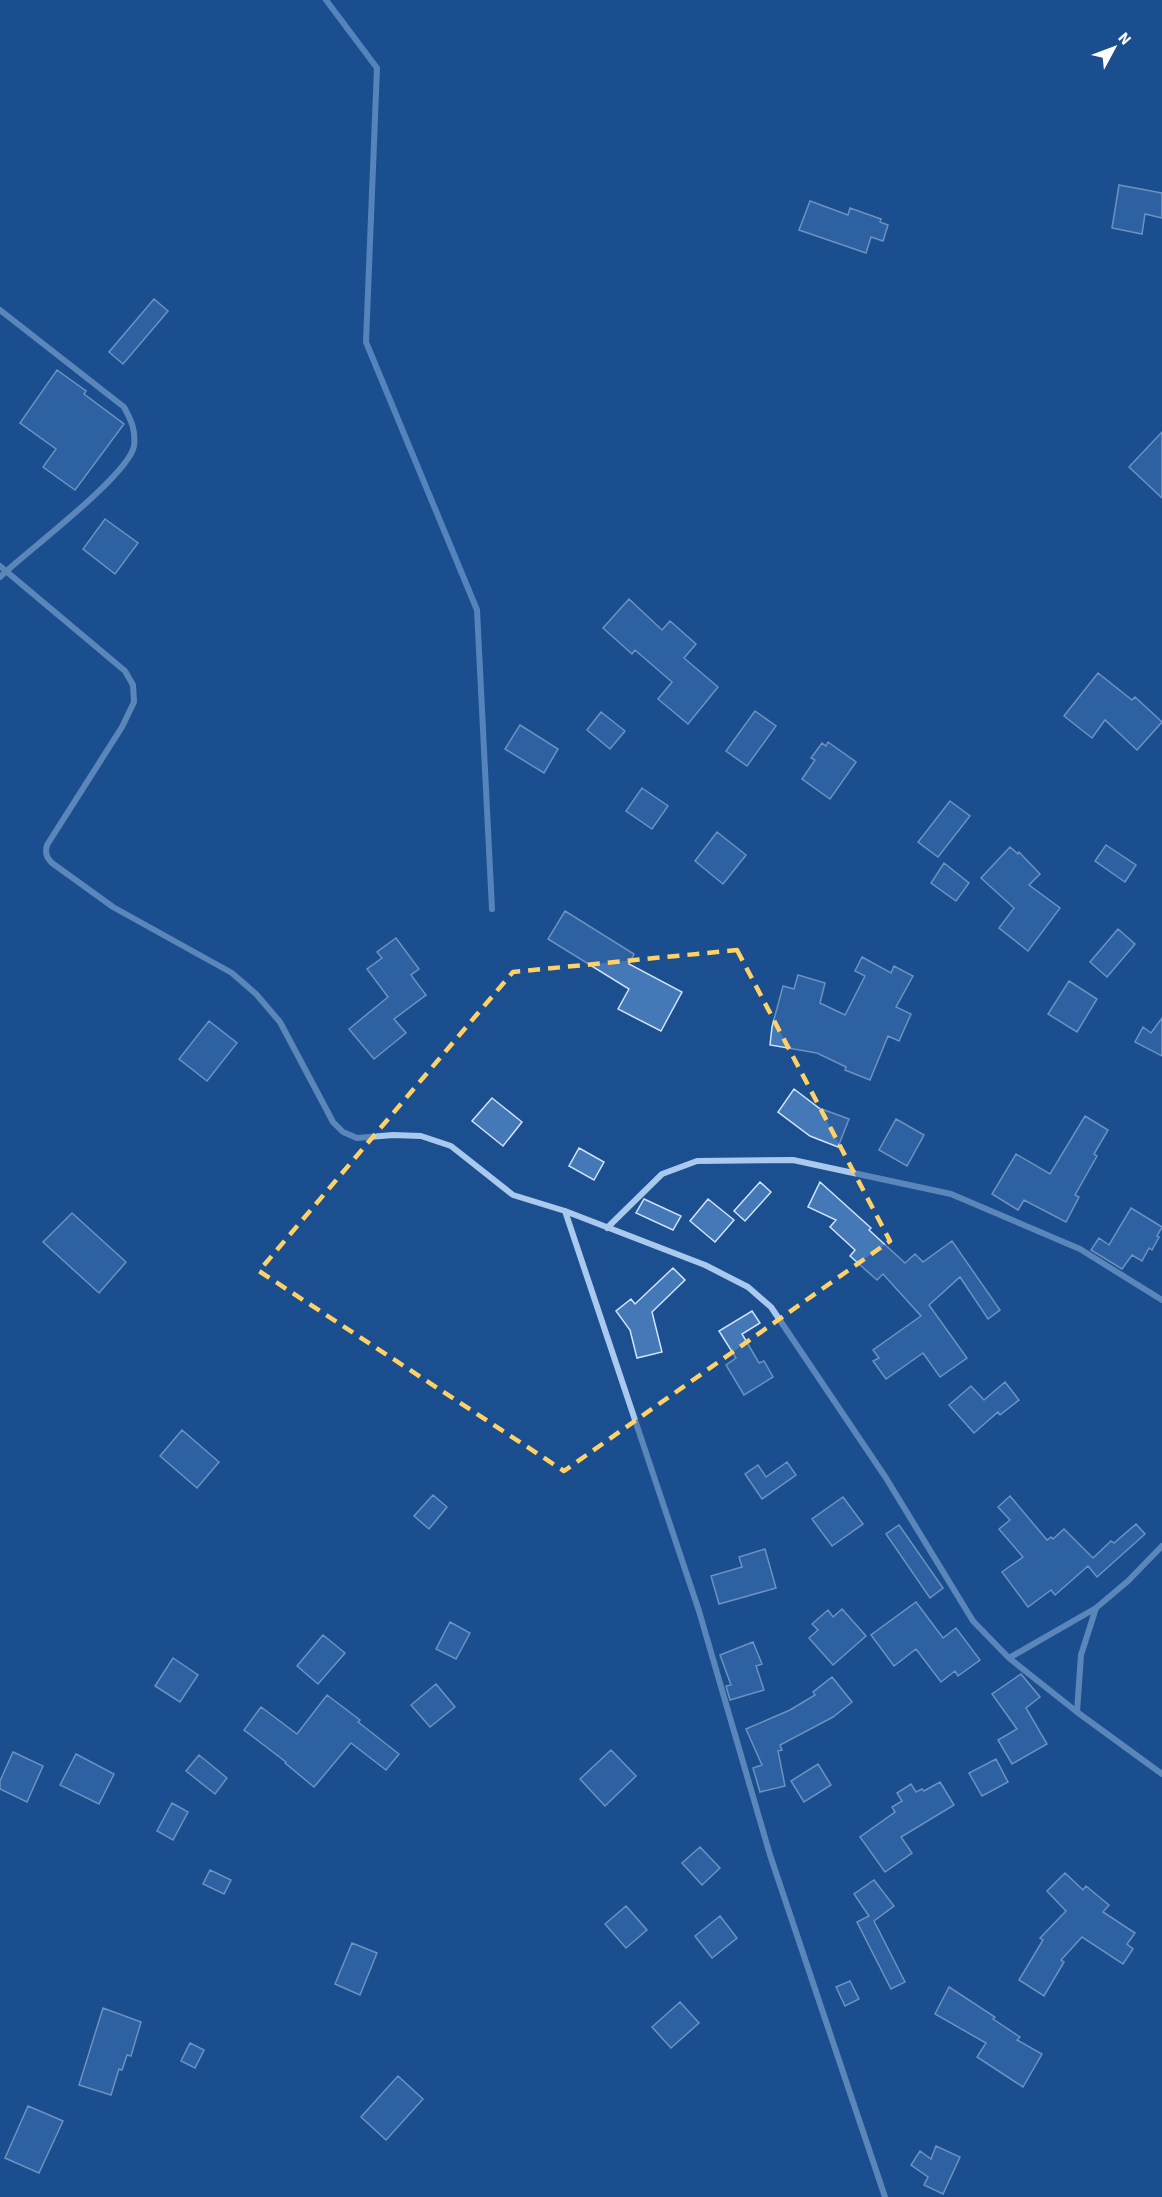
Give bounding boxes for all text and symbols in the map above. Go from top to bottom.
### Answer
north arrow [1084,18,1144,78]
text: N [1113,28,1136,50]

